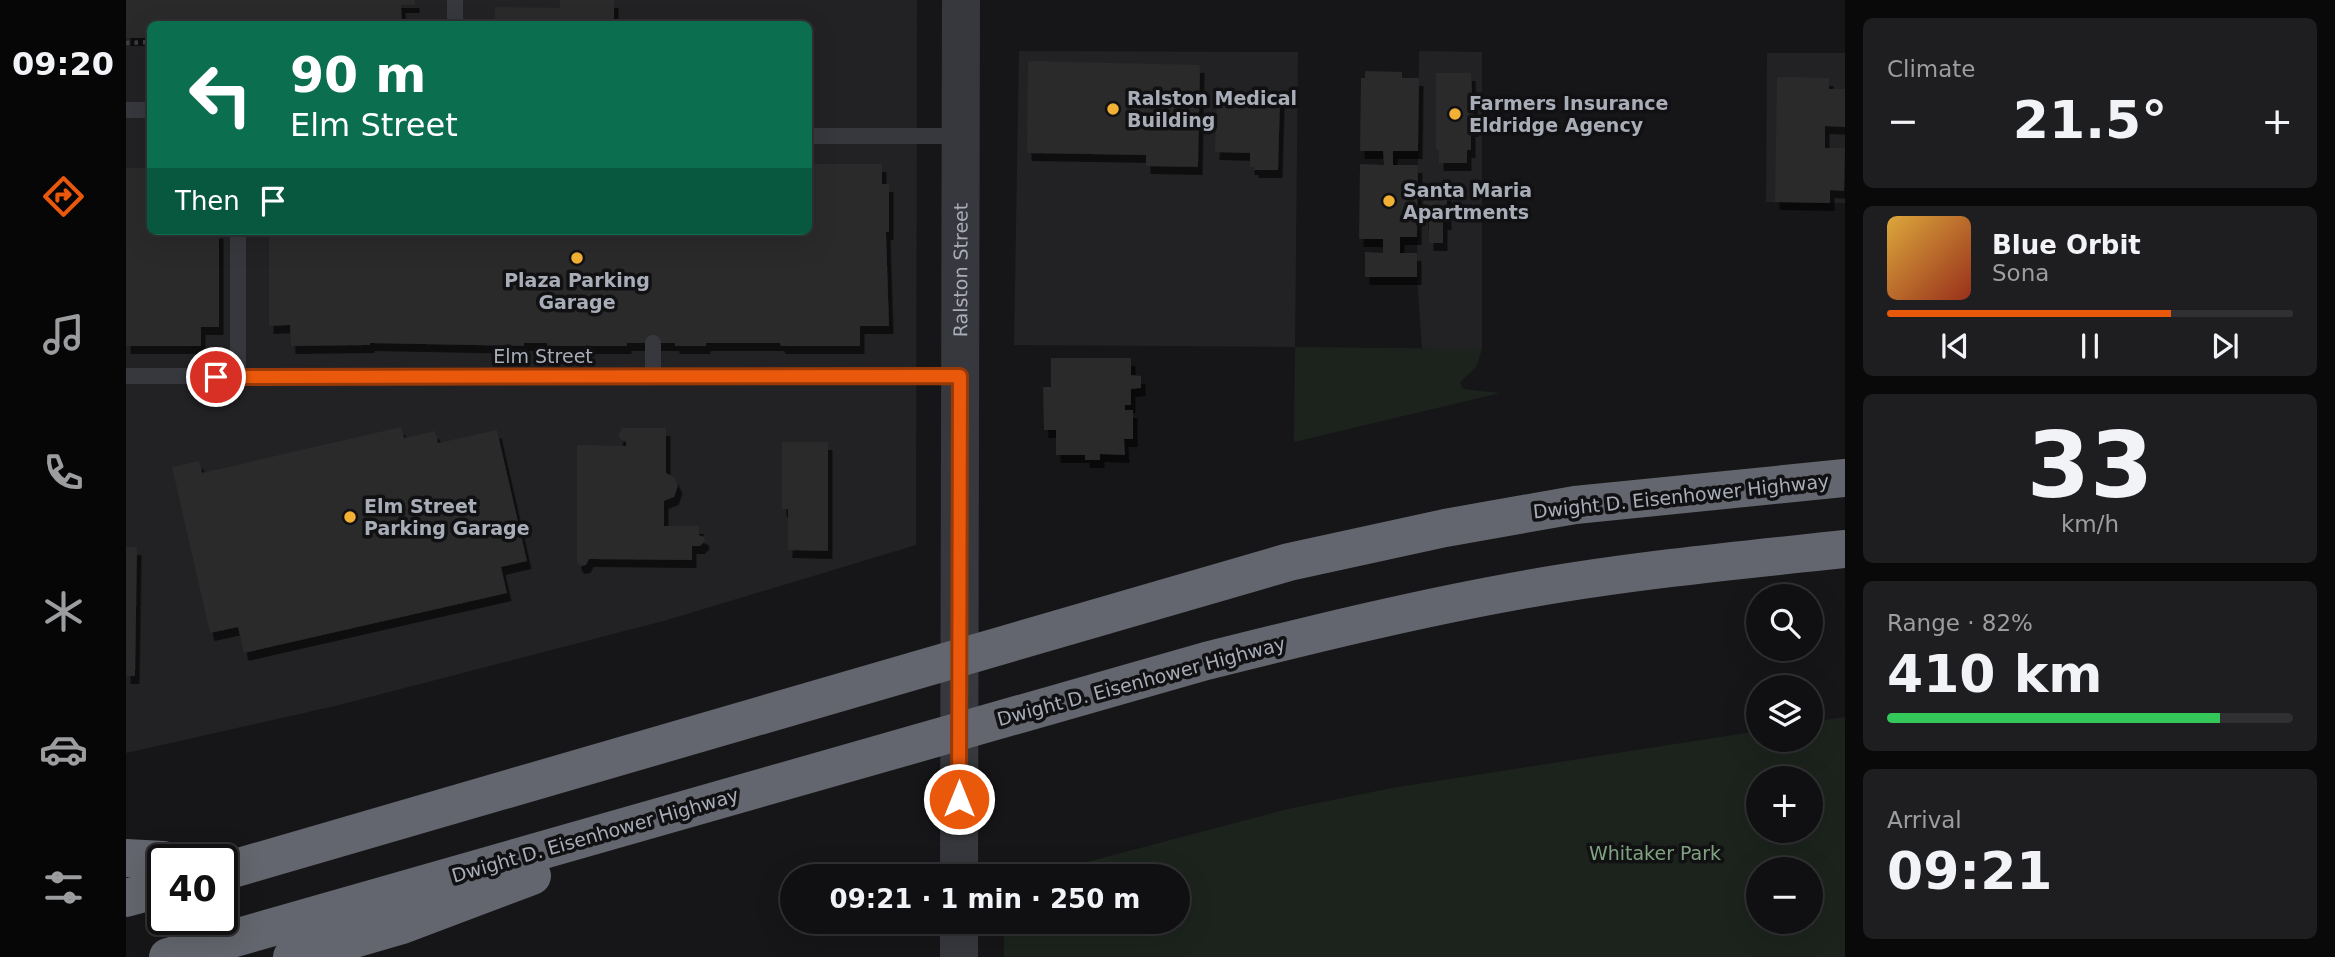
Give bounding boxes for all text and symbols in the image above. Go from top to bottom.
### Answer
text: 09:20 [12,45,114,83]
text: 90 m [290,47,426,104]
icon: left [175,49,266,140]
text: Climate [1887,56,1976,82]
place label: Ralston Medical Building [1127,87,1297,131]
text: 21.5° [2013,90,2167,150]
place label: Farmers Insurance Eldridge Agency [1469,92,1668,136]
text: − [1887,99,1919,143]
text: + [2261,99,2293,143]
marker: Ralston Medical Building [1105,101,1121,117]
text: Elm Street [290,106,458,144]
marker: Farmers Insurance Eldridge Agency [1447,106,1463,122]
icon: directions [39,172,88,221]
place label: Santa Maria Apartments [1403,179,1532,223]
icon: arrive [254,182,292,220]
text: Then [175,186,240,216]
marker: Santa Maria Apartments [1381,193,1397,209]
street label: Ralston Street [949,203,972,337]
text: Blue Orbit [1992,230,2141,260]
marker: Plaza Parking Garage [569,250,585,266]
text: Sona [1992,260,2049,286]
place label: Plaza Parking Garage [504,269,650,313]
icon: music [39,310,88,359]
icon: previous [1936,327,1974,365]
icon: pause [2071,327,2109,365]
icon: next [2206,327,2244,365]
street label: Elm Street [493,345,593,367]
pin [186,347,246,407]
icon: arrive [197,358,235,396]
text: 33 [2027,413,2153,518]
icon: phone [39,448,88,497]
street label: Dwight D. Eisenhower Highway [1532,470,1830,522]
place label: Elm Street Parking Garage [364,495,530,539]
marker: Elm Street Parking Garage [342,509,358,525]
text: km/h [2061,511,2119,537]
map controls [1746,584,1823,934]
button: search [1746,584,1823,661]
icon: climate [39,587,88,636]
text: Range · 82% [1887,610,2033,636]
street label: Dwight D. Eisenhower Highway [994,632,1288,730]
text: 410 km [1887,644,2102,704]
button: layers [1746,675,1823,752]
icon: car [39,725,88,774]
position arrow [922,762,996,836]
button: + [1746,766,1823,843]
street label: Dwight D. Eisenhower Highway [449,783,741,887]
text: Arrival [1887,807,1962,833]
text: 09:21 [1887,841,2053,901]
park label: Whitaker Park [1589,842,1721,864]
speed limit sign: 40 [147,844,238,935]
button: − [1746,857,1823,934]
icon: filters [39,863,88,912]
text: 09:21 · 1 min · 250 m [830,884,1140,914]

